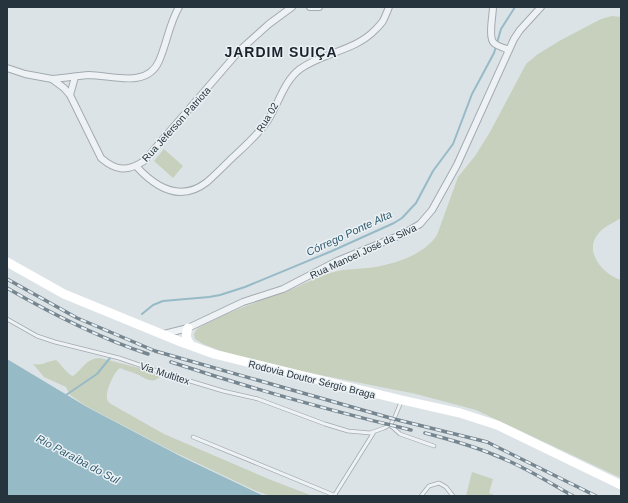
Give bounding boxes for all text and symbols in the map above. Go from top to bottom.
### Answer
district label: JARDIM SUIÇA [224,44,338,60]
street label: Rua Jeferson Patriota [140,84,213,164]
street label: Rua 02 [254,100,281,134]
water label: Córrego Ponte Alta [304,208,394,258]
street label: Rua Manoel José da Silva [308,222,419,281]
street label: Rodovia Doutor Sérgio Braga [247,358,377,401]
street label: Via Multitex [139,360,191,387]
water label: Rio Paraíba do Sul [34,432,122,486]

